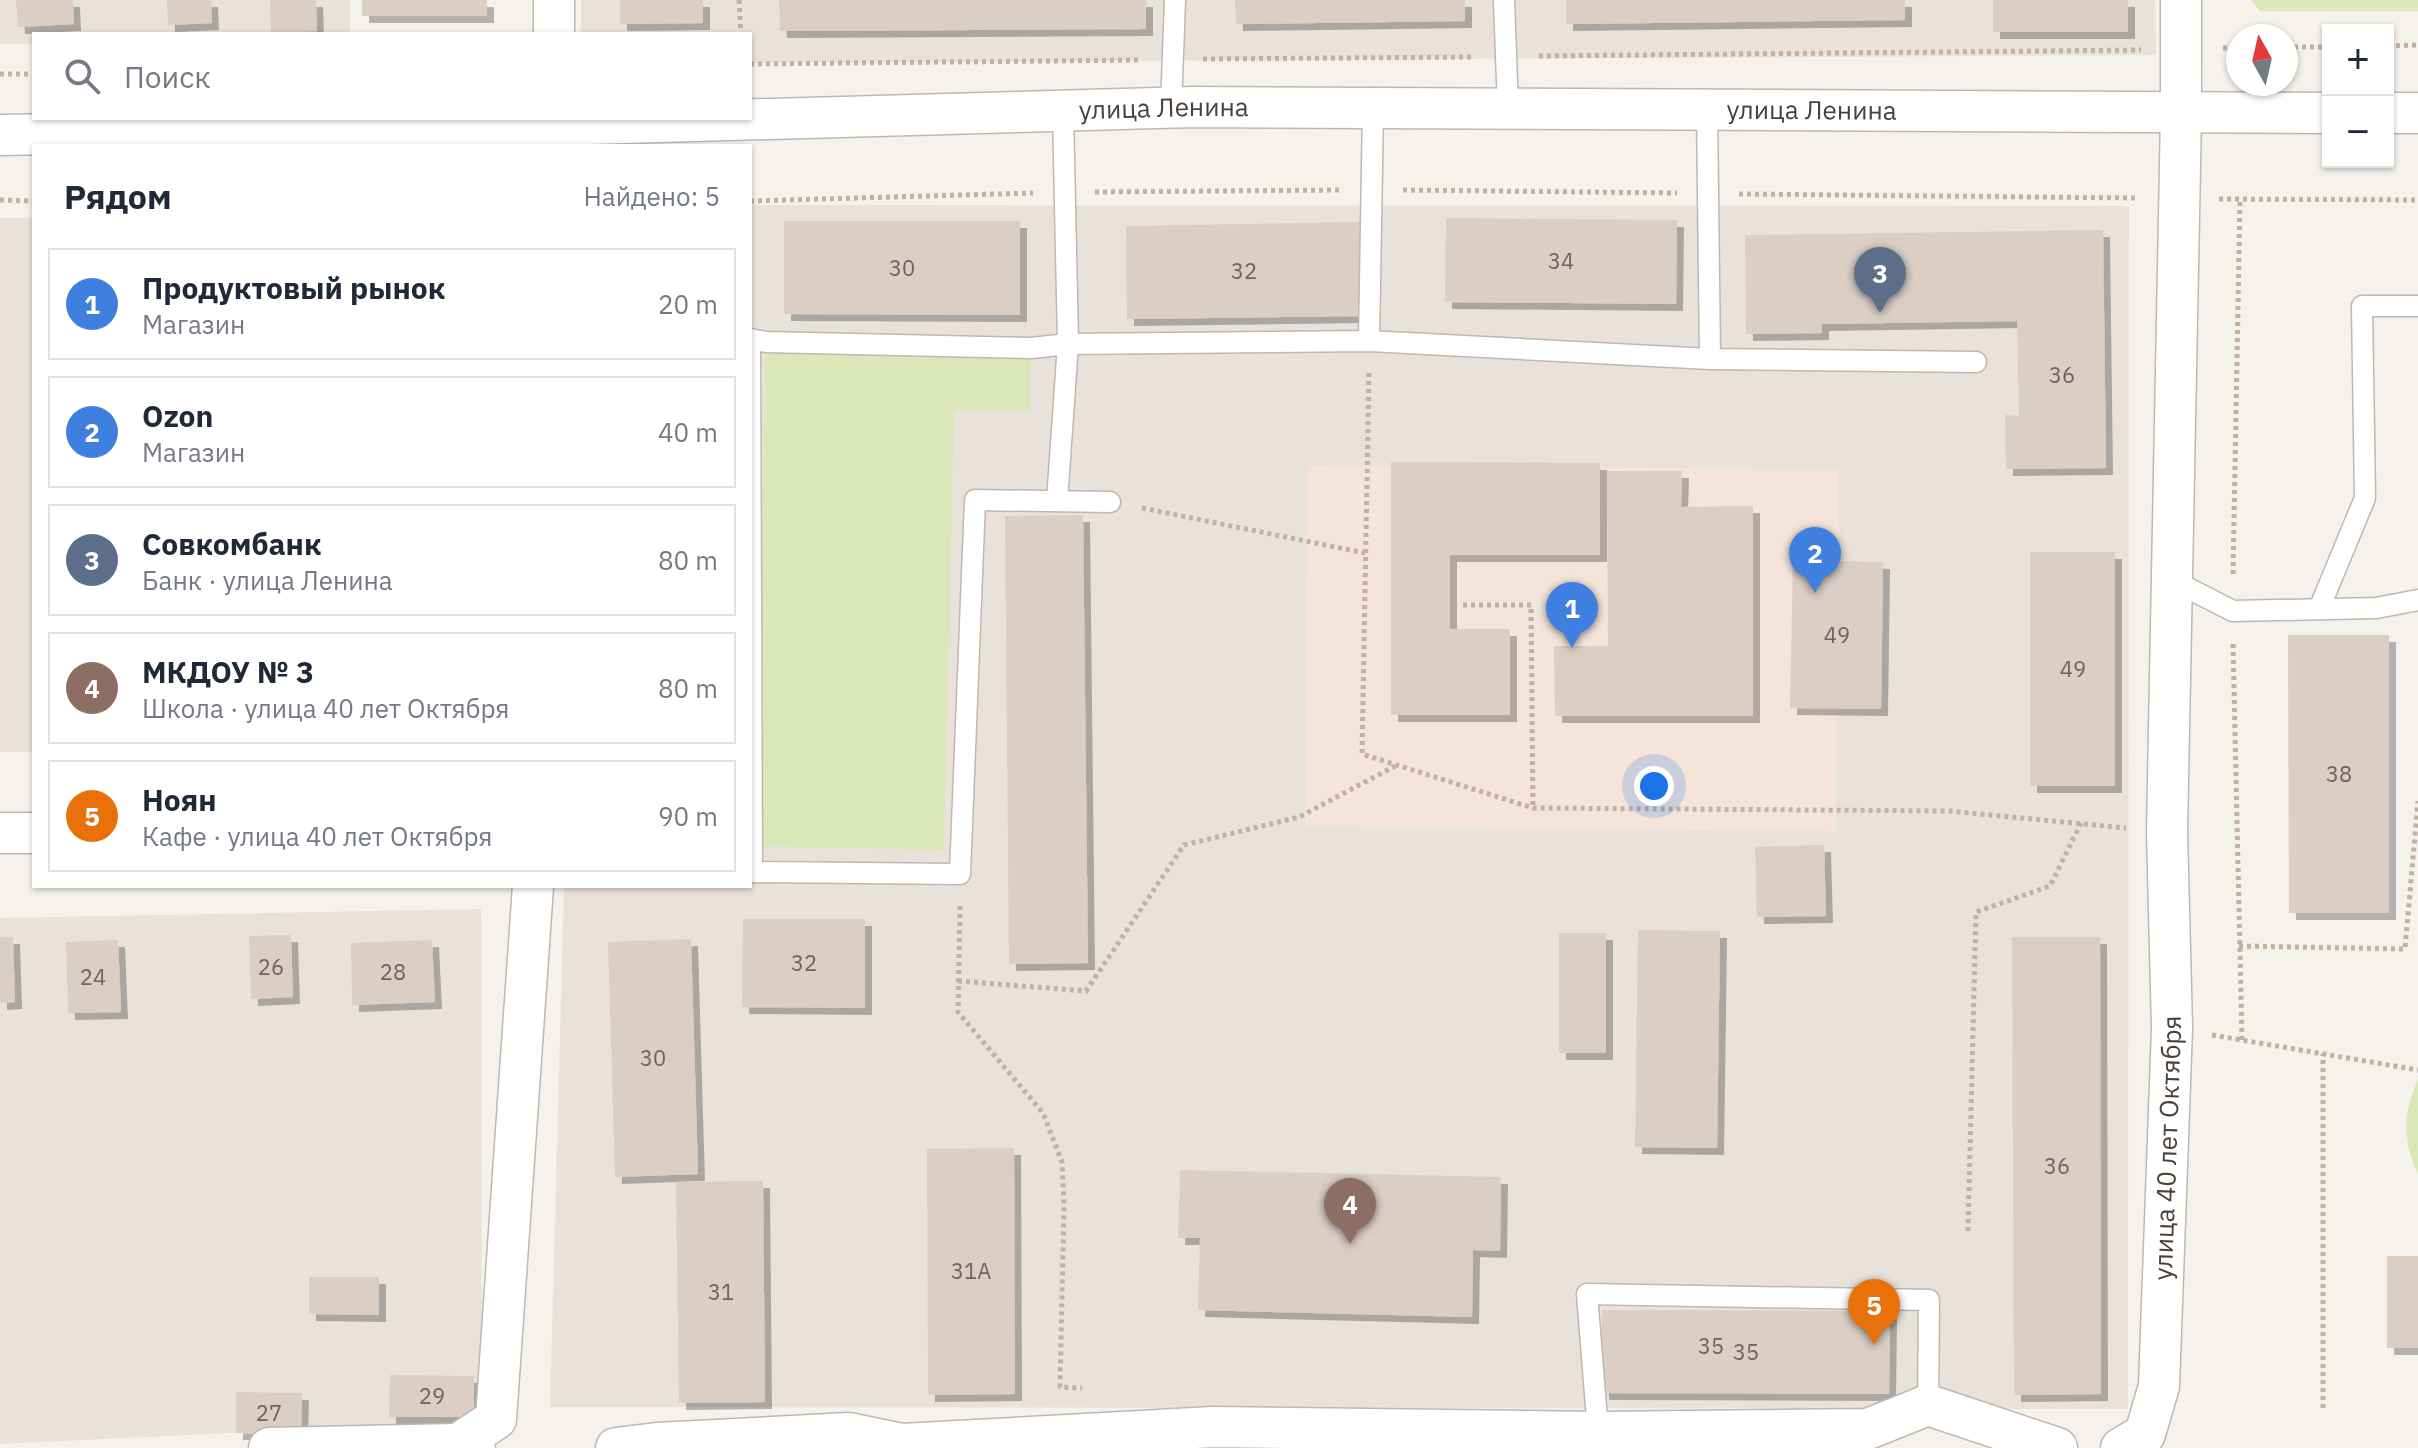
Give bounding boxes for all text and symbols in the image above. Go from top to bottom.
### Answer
north arrow [2226,24,2298,96]
map controls [2322,24,2394,168]
button: + [2322,24,2394,96]
search box [32,32,752,120]
icon: search [60,54,104,98]
text: Поиск [124,57,211,96]
street label: улица Ленина [1078,89,1249,126]
street label: улица Ленина [1727,92,1897,127]
button: − [2322,96,2394,168]
text: Рядом [64,174,172,218]
text: Найдено: 5 [583,179,720,213]
house number: 34 [1548,246,1574,275]
pin: 3 [1854,247,1906,313]
house number: 30 [889,253,915,282]
house number: 32 [1231,256,1257,285]
text: Продуктовый рынок [142,268,446,307]
text: 1 [84,287,100,321]
text: 20 m [658,287,718,321]
text: Магазин [142,307,245,341]
house number: 36 [2049,360,2075,389]
text: Ozon [142,396,213,435]
text: 2 [84,415,100,449]
text: 40 m [658,415,718,449]
text: Магазин [142,435,245,469]
text: Совкомбанк [142,524,322,563]
pin: 2 [1789,527,1841,593]
text: 3 [84,543,100,577]
text: 80 m [658,543,718,577]
text: Банк · улица Ленина [142,563,393,597]
pin: 1 [1546,582,1598,648]
house number: 49 [1824,620,1850,649]
text: МКДОУ № 3 [142,652,314,691]
house number: 49 [2060,654,2086,683]
text: 4 [84,671,100,705]
text: 80 m [658,671,718,705]
text: Школа · улица 40 лет Октября [142,691,509,725]
house number: 38 [2326,759,2352,788]
your location [1634,766,1674,806]
text: Ноян [142,780,217,819]
text: 5 [84,799,100,833]
text: 90 m [658,799,718,833]
text: Кафе · улица 40 лет Октября [142,819,492,853]
house number: 32 [791,948,817,977]
house number: 26 [258,952,284,981]
house number: 28 [380,957,406,986]
house number: 24 [80,962,106,991]
street label: улица 40 лет Октября [2145,1015,2188,1281]
house number: 30 [640,1043,666,1072]
house number: 36 [2044,1151,2070,1180]
pin: 4 [1324,1178,1376,1244]
house number: 31А [951,1256,991,1285]
house number: 31 [708,1277,734,1306]
pin: 5 [1848,1279,1900,1345]
house number: 35 [1698,1331,1724,1360]
house number: 35 [1733,1337,1759,1366]
house number: 29 [419,1381,445,1410]
house number: 27 [256,1398,282,1427]

